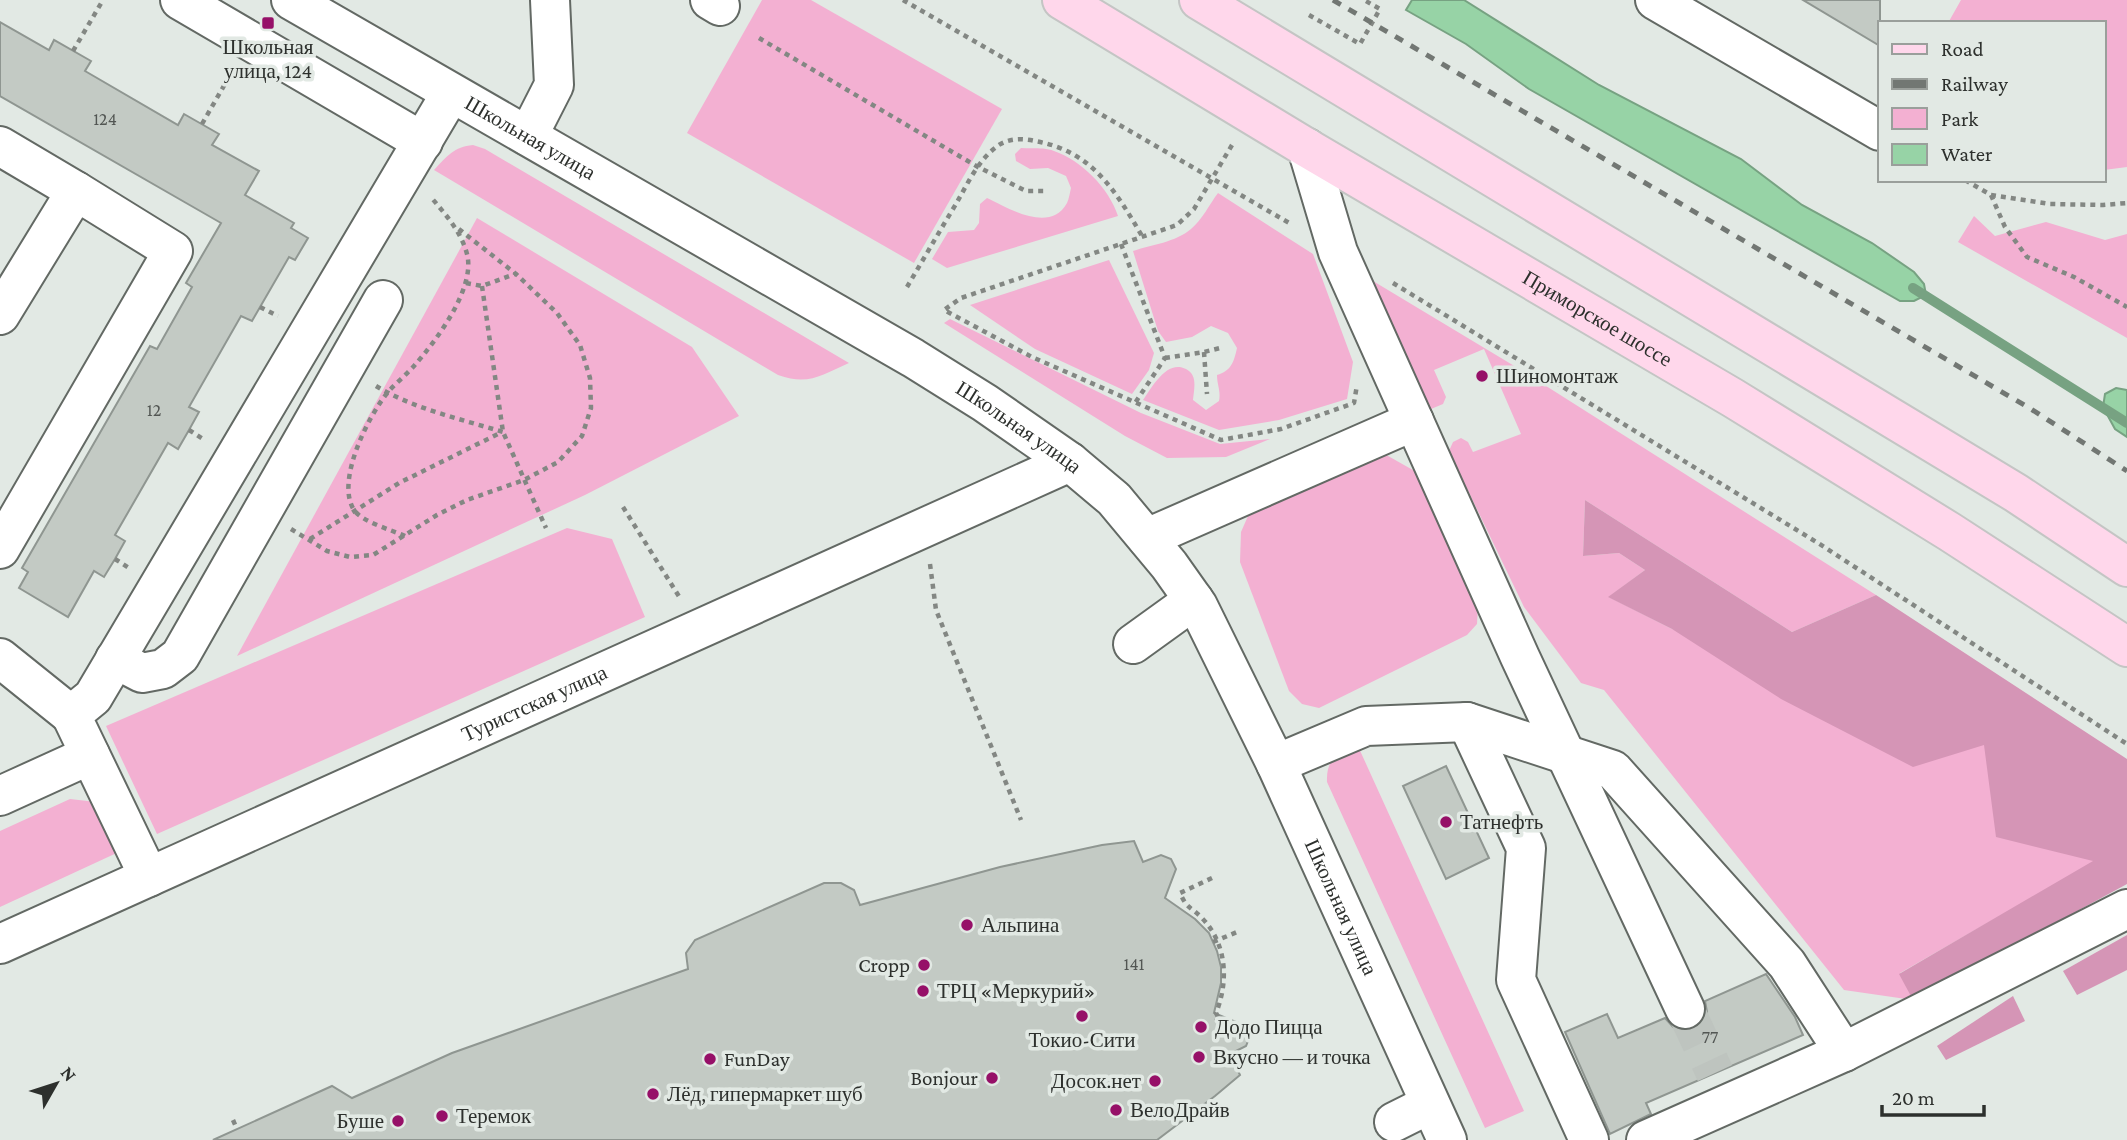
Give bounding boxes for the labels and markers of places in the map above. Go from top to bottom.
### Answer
marker: Школьная улица, 124 [260,15,276,31]
place label: Школьная улица, 124 [223,35,314,83]
place label: Шиномонтаж [1496,364,1619,388]
marker: Шиномонтаж [1474,368,1490,384]
place label: Татнефть [1460,810,1543,834]
marker: Татнефть [1438,814,1454,830]
place label: Альпина [981,913,1060,937]
marker: Альпина [959,917,975,933]
place label: Cropp [858,953,910,977]
marker: Cropp [916,957,932,973]
place label: ТРЦ «Меркурий» [937,979,1095,1003]
marker: ТРЦ «Меркурий» [915,983,931,999]
marker: Токио-Сити [1074,1008,1090,1024]
place label: Додо Пицца [1215,1015,1323,1039]
marker: Додо Пицца [1193,1019,1209,1035]
place label: Токио-Сити [1029,1028,1136,1052]
place label: Вкусно — и точка [1213,1045,1371,1069]
place label: FunDay [724,1047,790,1071]
marker: Вкусно — и точка [1191,1049,1207,1065]
marker: FunDay [702,1051,718,1067]
place label: Bonjour [911,1066,979,1090]
place label: Досок.нет [1051,1069,1141,1093]
marker: Bonjour [984,1070,1000,1086]
marker: Досок.нет [1147,1073,1163,1089]
place label: Лёд, гипермаркет шуб [667,1082,863,1106]
marker: Лёд, гипермаркет шуб [645,1086,661,1102]
place label: ВелоДрайв [1130,1098,1230,1122]
marker: ВелоДрайв [1108,1102,1124,1118]
place label: Теремок [456,1104,532,1128]
marker: Теремок [434,1108,450,1124]
place label: Буше [336,1109,384,1133]
marker: Буше [390,1113,406,1129]

